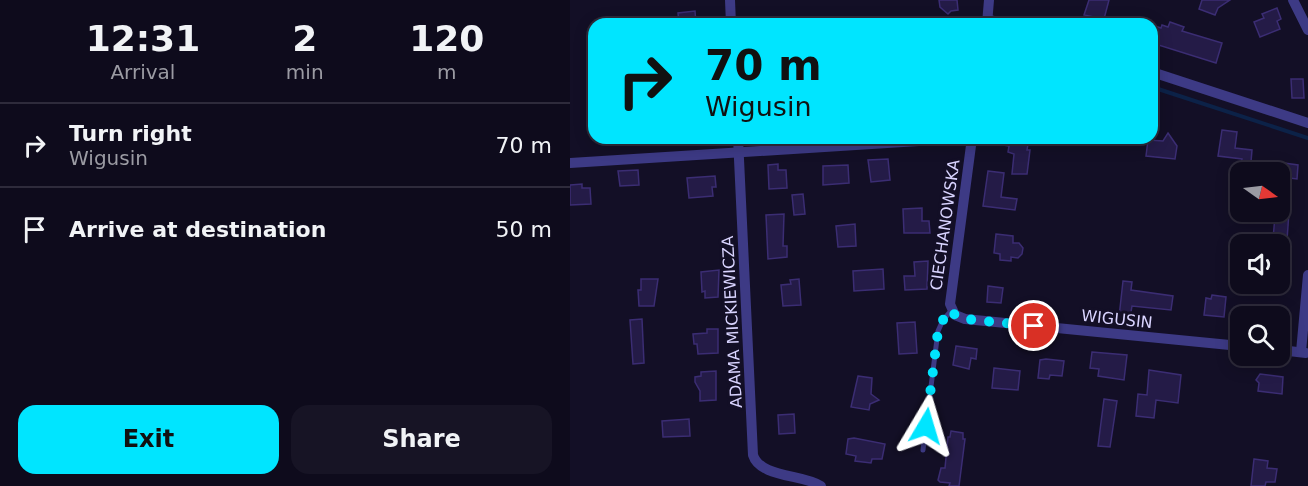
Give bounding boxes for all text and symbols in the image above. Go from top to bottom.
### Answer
text: 12:31 [86,18,200,59]
text: 2 [292,18,317,59]
text: 120 [409,18,484,59]
text: 70 m [705,41,822,90]
icon: right [606,42,684,120]
text: Arrival [110,60,175,84]
text: min [286,60,324,84]
text: m [437,60,457,84]
text: Wigusin [705,91,812,122]
text: Turn right [69,121,192,146]
icon: right [18,129,51,162]
text: 70 m [496,133,552,158]
text: Wigusin [69,146,148,170]
street label: CIECHANOWSKA [926,158,964,292]
north arrow [1230,162,1290,222]
map controls [1230,162,1290,366]
icon: arrive [18,213,51,246]
text: Arrive at destination [69,217,326,242]
text: 50 m [496,217,552,242]
button: sound [1230,234,1290,294]
street label: ADAMA MICKIEWICZA [718,235,746,409]
pin [1008,300,1059,351]
street label: WIGUSIN [1080,306,1154,332]
button: search [1230,306,1290,366]
icon: arrive [1017,309,1050,342]
position arrow [894,394,958,458]
button: Exit [18,405,279,474]
button: Share [291,405,552,474]

